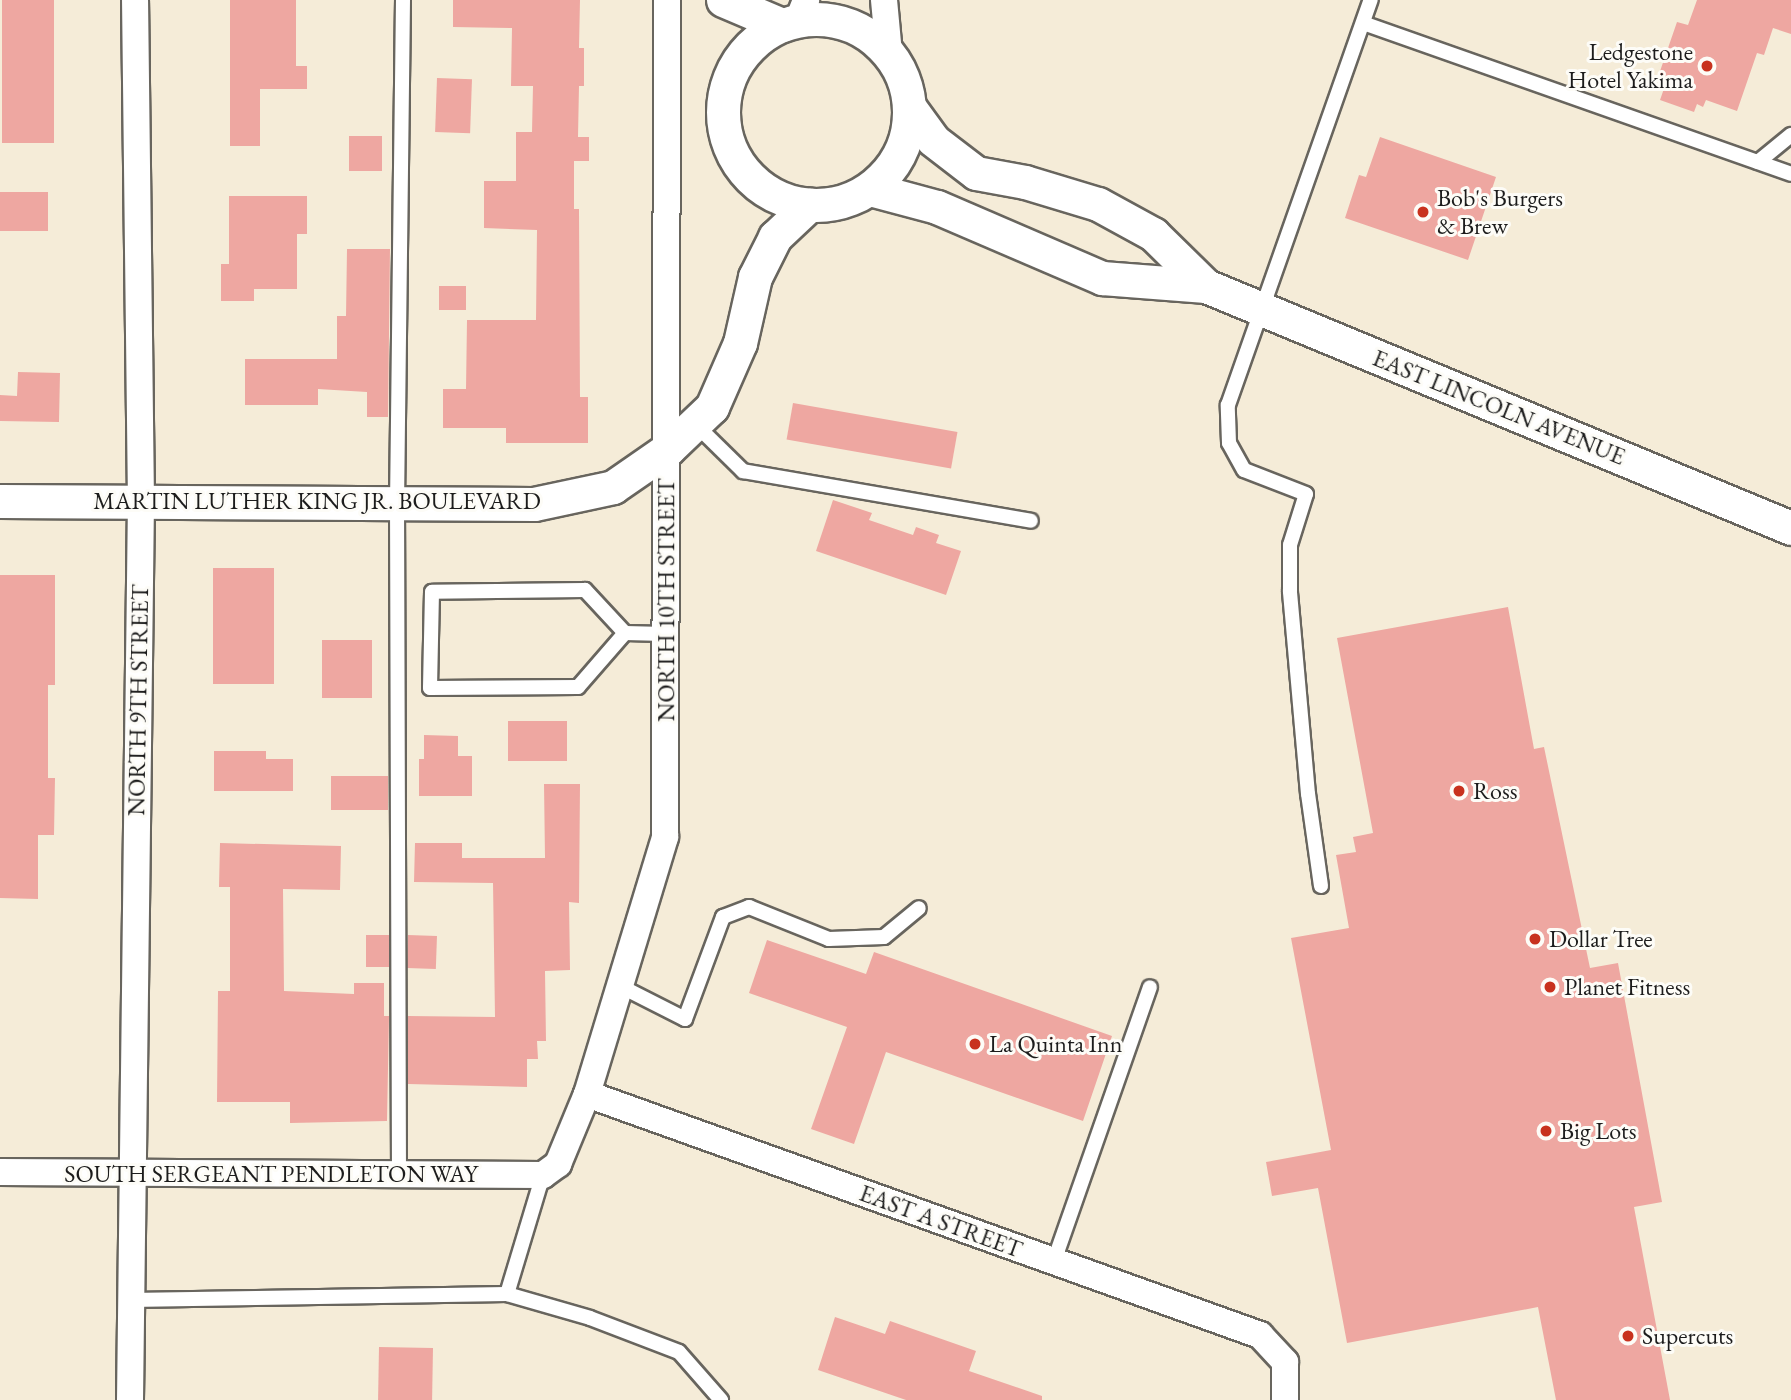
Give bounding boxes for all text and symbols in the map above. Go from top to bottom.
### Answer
place label: Ledgestone Hotel Yakima [1568,38,1693,94]
marker: Ledgestone Hotel Yakima [1699,58,1715,74]
place label: Bob's Burgers & Brew [1437,184,1563,240]
marker: Bob's Burgers & Brew [1415,204,1431,220]
street label: EAST LINCOLN AVENUE [1369,343,1629,471]
street label: NORTH 10TH STREET [652,478,680,722]
street label: MARTIN LUTHER KING JR. BOULEVARD [93,487,541,515]
street label: NORTH 9TH STREET [122,584,154,816]
place label: Ross [1473,777,1517,805]
marker: Ross [1451,783,1467,799]
place label: Dollar Tree [1549,925,1653,953]
marker: Dollar Tree [1527,931,1543,947]
place label: Planet Fitness [1564,973,1690,1001]
marker: Planet Fitness [1542,979,1558,995]
place label: La Quinta Inn [989,1030,1122,1058]
marker: La Quinta Inn [967,1036,983,1052]
place label: Big Lots [1560,1117,1636,1145]
marker: Big Lots [1538,1123,1554,1139]
street label: SOUTH SERGEANT PENDLETON WAY [64,1160,478,1188]
street label: EAST A STREET [856,1178,1026,1264]
place label: Supercuts [1642,1322,1733,1350]
marker: Supercuts [1620,1328,1636,1344]

